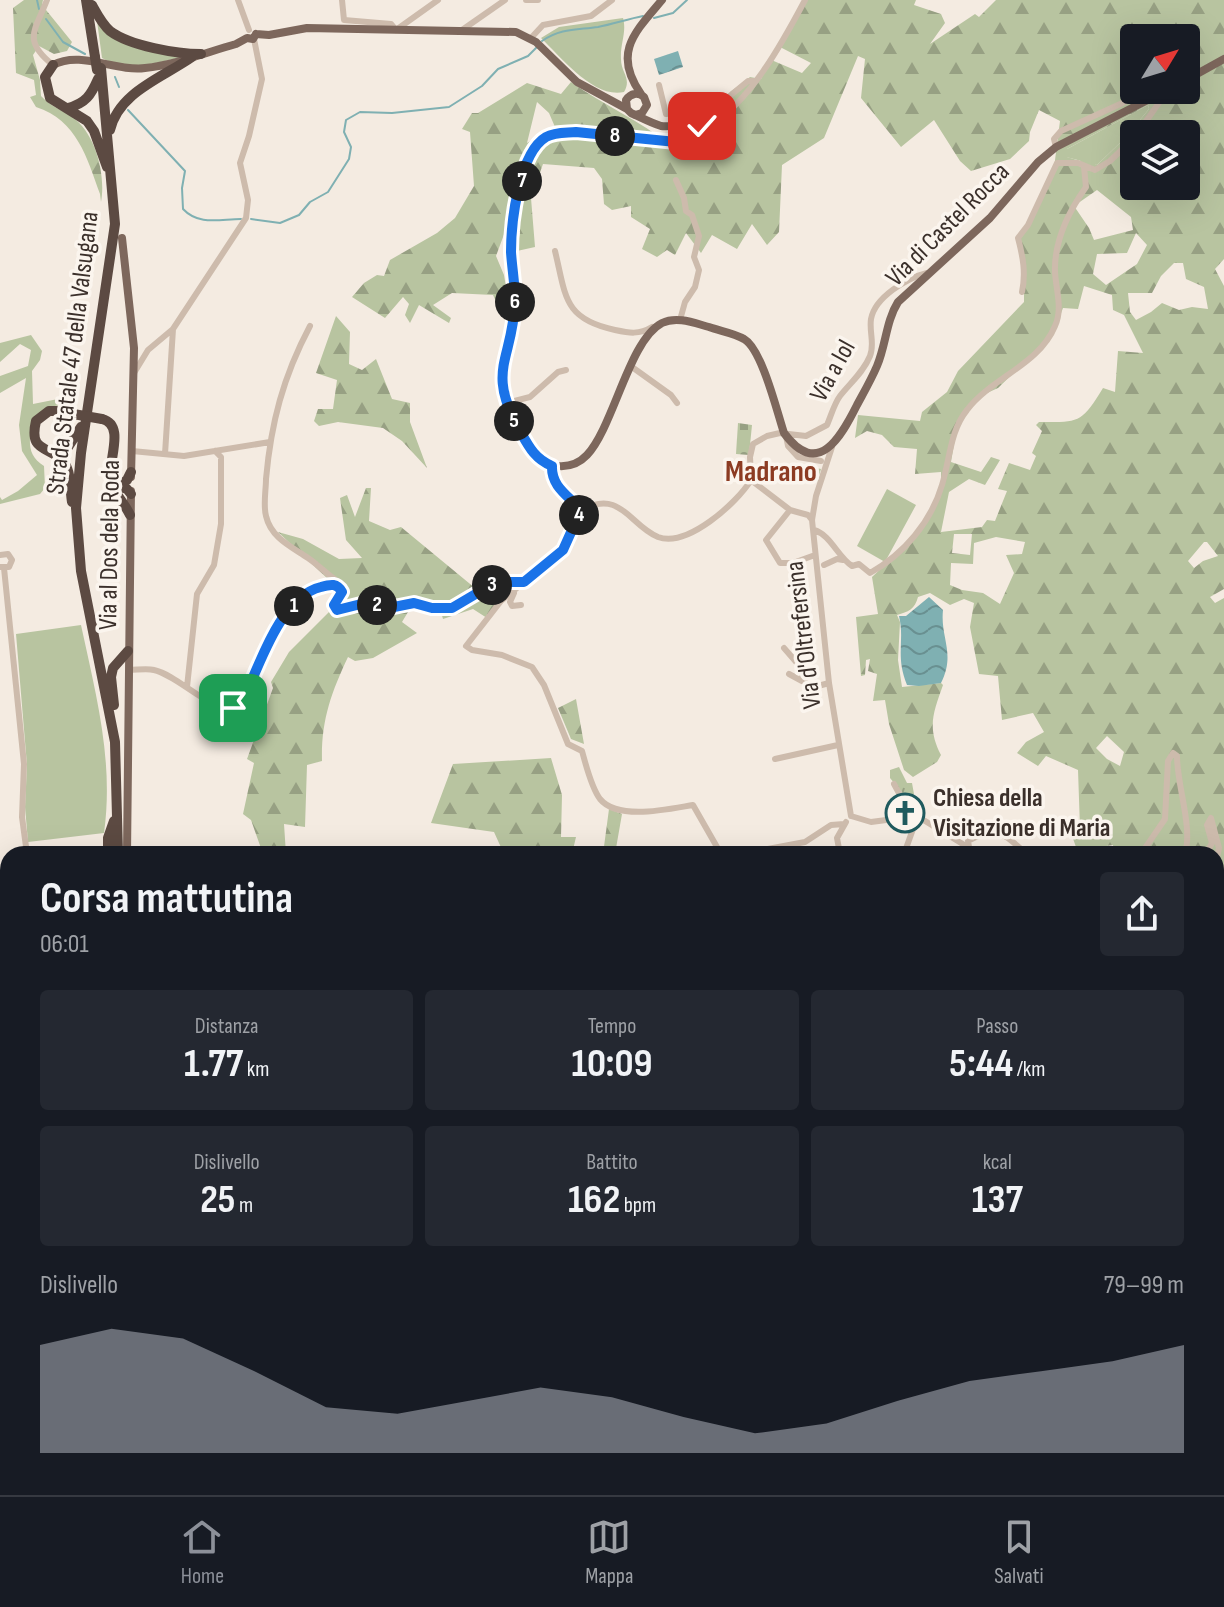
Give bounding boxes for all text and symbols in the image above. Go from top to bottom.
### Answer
north arrow [1120,24,1200,104]
map controls [1120,24,1200,200]
pin [668,92,736,160]
icon: check [680,104,724,148]
pin: 8 [595,116,635,156]
button: layers [1120,120,1200,200]
text: 8 [610,122,620,149]
street label: Via di Castel Rocca [880,157,1016,293]
pin: 7 [502,161,542,201]
text: 7 [517,167,527,194]
street label: Strada Statale 47 della Valsugana [40,210,106,496]
pin: 6 [495,282,535,322]
text: 6 [510,288,520,315]
street label: Via a Iol [804,335,862,407]
pin: 5 [494,401,534,441]
text: 5 [509,407,519,434]
district label: Madrano [725,454,817,490]
street label: Via al Dos dela Roda [93,460,127,630]
pin: 4 [559,495,599,535]
text: 4 [574,501,584,528]
street label: Via d'Oltrefersina [780,559,828,711]
pin: 3 [472,565,512,605]
text: 3 [487,571,497,598]
pin: 2 [357,585,397,625]
pin: 1 [274,586,314,626]
text: 2 [372,591,382,618]
text: 1 [290,592,298,619]
pin [199,674,267,742]
icon: arrive [211,686,255,730]
place label: Chiesa della Visitazione di Maria [933,783,1111,844]
church icon: Chiesa della Visitazione di Maria [884,792,926,834]
text: Corsa mattutina [40,872,293,925]
button: share [1100,872,1184,956]
text: 06:01 [40,929,89,960]
text: Distanza [195,1013,259,1040]
text: Tempo [588,1013,636,1040]
text: Passo [976,1013,1018,1040]
text: 1.77 [184,1040,243,1088]
text: 10:09 [571,1040,653,1088]
text: 5:44 [949,1040,1013,1088]
text: km [243,1056,269,1083]
text: /km [1013,1056,1045,1083]
text: Dislivello [194,1149,260,1176]
text: Battito [586,1149,638,1176]
text: kcal [983,1149,1012,1176]
text: 25 [200,1176,235,1224]
text: 162 [568,1176,620,1224]
text: 137 [972,1176,1023,1224]
text: m [235,1192,253,1219]
text: bpm [620,1192,656,1219]
text: Dislivello [40,1270,118,1301]
text: 79–99 m [1104,1270,1184,1301]
tab: Home [180,1515,224,1590]
tab: Mappa [585,1515,633,1590]
tab: Salvati [994,1515,1044,1590]

